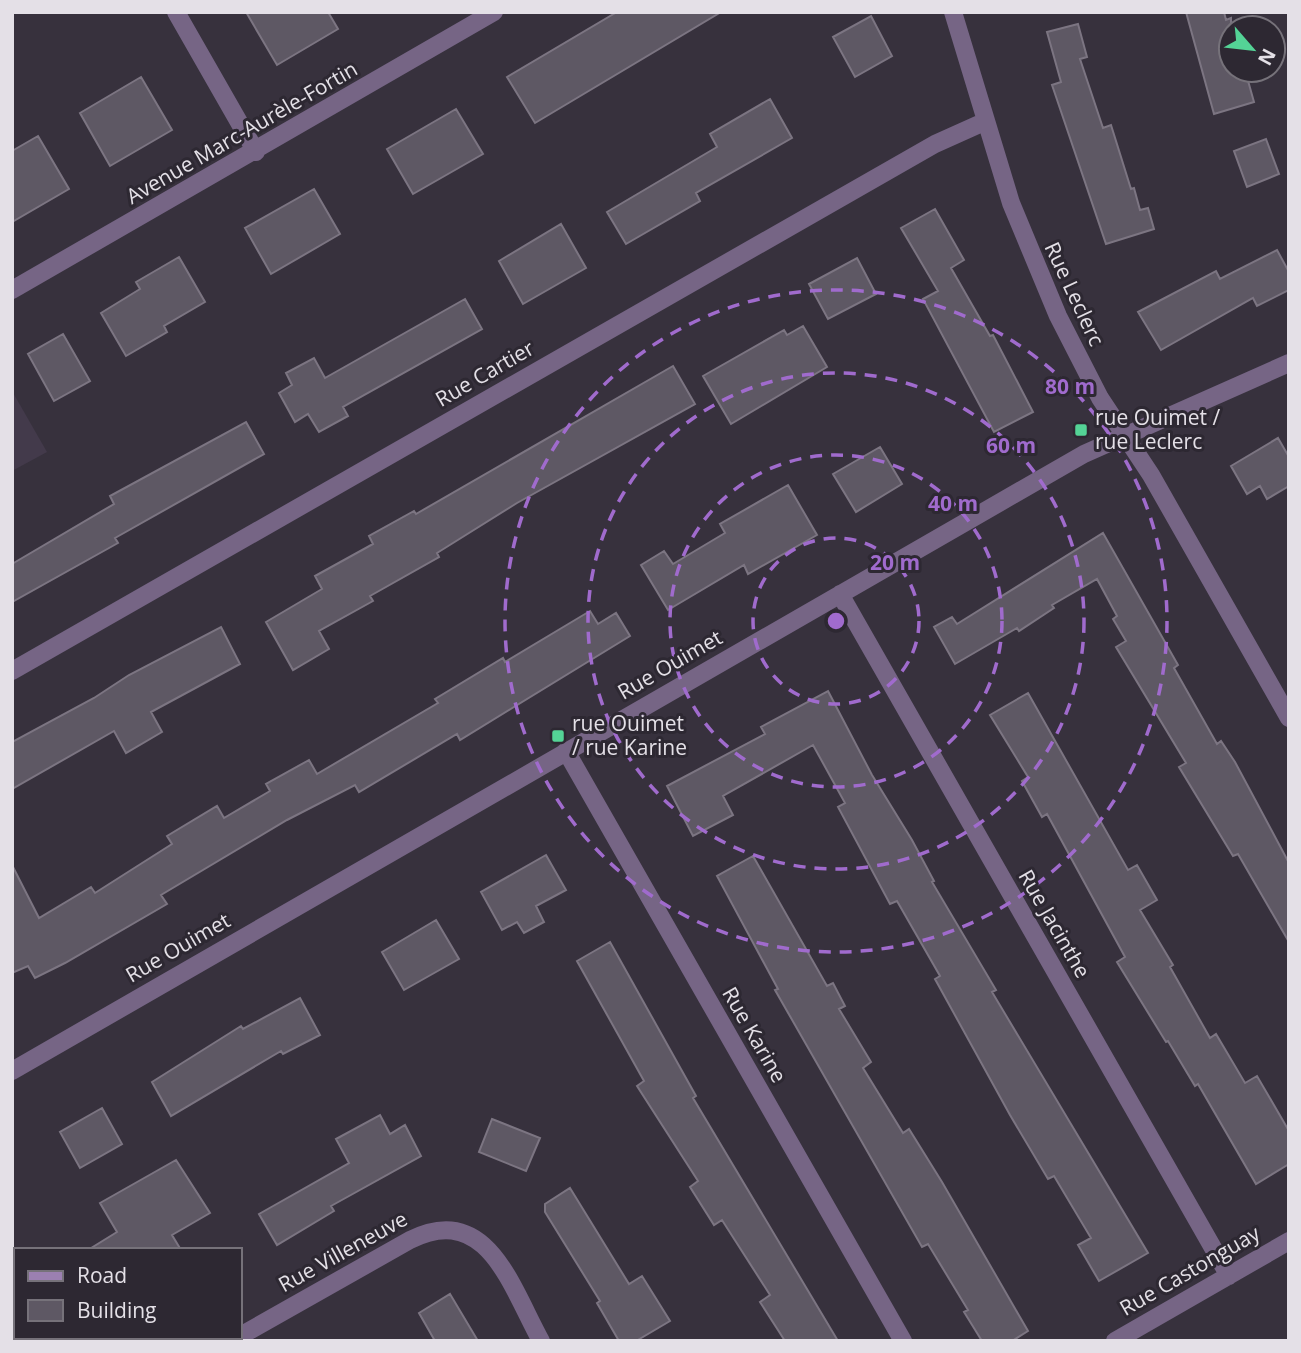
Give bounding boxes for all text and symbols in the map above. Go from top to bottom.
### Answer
north arrow [1217,14,1287,84]
text: N [1252,44,1282,70]
street label: Avenue Marc-Aurèle-Fortin [121,54,362,210]
street label: Rue Leclerc [1039,237,1111,350]
street label: Rue Cartier [430,333,539,413]
text: 80 m [1045,372,1095,400]
place label: rue Ouimet / rue Leclerc [1095,403,1220,455]
marker: rue Ouimet / rue Leclerc [1073,422,1089,438]
text: 60 m [986,431,1036,459]
text: 40 m [928,489,978,517]
text: 20 m [870,548,920,576]
centre of rings [824,609,848,633]
street label: Rue Ouimet [612,623,727,705]
place label: rue Ouimet / rue Karine [572,709,687,761]
marker: rue Ouimet / rue Karine [550,728,566,744]
street label: Rue Jacinthe [1013,864,1097,983]
street label: Rue Ouimet [120,906,235,988]
street label: Rue Karine [716,982,794,1087]
street label: Rue Villeneuve [273,1204,412,1298]
street label: Rue Castonguay [1114,1218,1265,1322]
legend [14,1248,242,1339]
text: Road [77,1261,127,1289]
text: Building [77,1296,156,1324]

